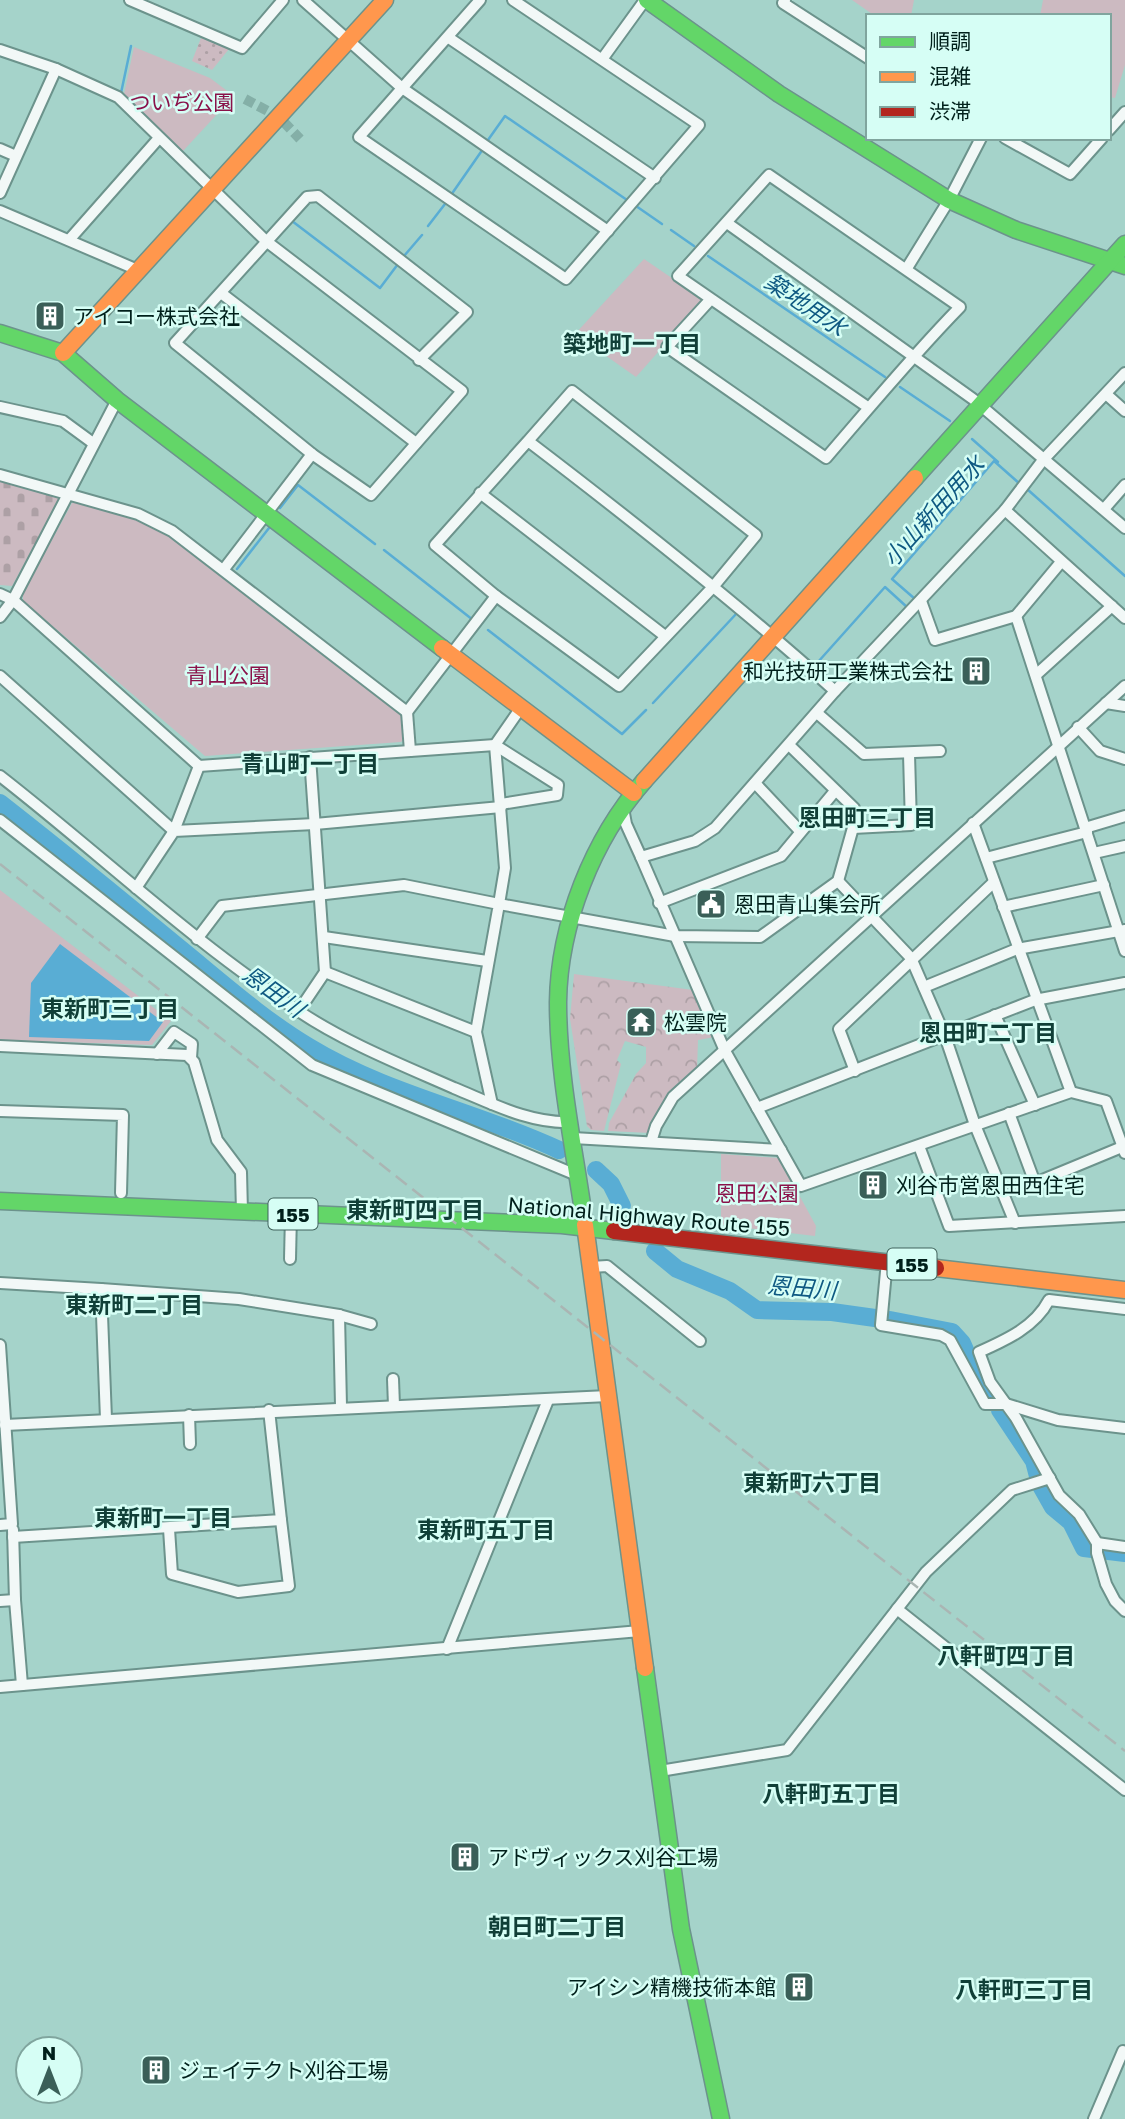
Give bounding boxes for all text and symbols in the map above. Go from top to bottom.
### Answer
legend [866,14,1111,140]
text: 順調 [929,28,971,54]
text: 混雑 [929,63,971,89]
park label: ついぢ公園 [130,89,235,115]
text: 渋滞 [929,98,971,124]
water label: 築地用水 [760,267,854,343]
building icon: アイコー株式会社 [33,299,67,333]
place label: アイコー株式会社 [73,303,240,329]
district label: 築地町一丁目 [563,329,701,357]
water label: 小山新田用水 [876,448,992,572]
building icon: 和光技研工業株式会社 [959,654,993,688]
place label: 和光技研工業株式会社 [743,658,953,684]
park label: 青山公園 [186,662,270,688]
district label: 青山町一丁目 [241,749,379,777]
district label: 恩田町三丁目 [798,803,936,831]
public building icon: 恩田青山集会所 [694,887,728,921]
place label: 恩田青山集会所 [734,891,881,917]
water label: 恩田川 [238,959,313,1024]
district label: 東新町三丁目 [41,994,179,1022]
temple icon: 松雲院 [624,1005,658,1039]
place label: 松雲院 [664,1009,727,1035]
district label: 恩田町二丁目 [919,1018,1057,1046]
building icon: 刈谷市営恩田西住宅 [856,1168,890,1202]
place label: 刈谷市営恩田西住宅 [896,1172,1085,1198]
park label: 恩田公園 [715,1180,799,1206]
street label: National Highway Route 155 [507,1191,791,1241]
district label: 東新町四丁目 [346,1195,484,1223]
road number: 155 [268,1198,318,1230]
road number: 155 [888,1248,936,1280]
water label: 恩田川 [766,1270,841,1304]
district label: 東新町二丁目 [65,1290,203,1318]
district label: 東新町六丁目 [743,1468,881,1496]
district label: 東新町一丁目 [94,1503,232,1531]
district label: 東新町五丁目 [417,1515,555,1543]
district label: 八軒町四丁目 [937,1641,1075,1669]
district label: 八軒町五丁目 [762,1779,900,1807]
building icon: アドヴィックス刈谷工場 [448,1840,482,1874]
place label: アドヴィックス刈谷工場 [488,1844,718,1870]
district label: 朝日町二丁目 [488,1912,626,1940]
building icon: アイシン精機技術本館 [782,1970,816,2004]
place label: アイシン精機技術本館 [567,1974,776,2000]
district label: 八軒町三丁目 [955,1975,1093,2003]
north arrow [14,2035,84,2105]
text: N [42,2041,56,2064]
building icon: ジェイテクト刈谷工場 [139,2053,173,2087]
place label: ジェイテクト刈谷工場 [179,2057,389,2083]

